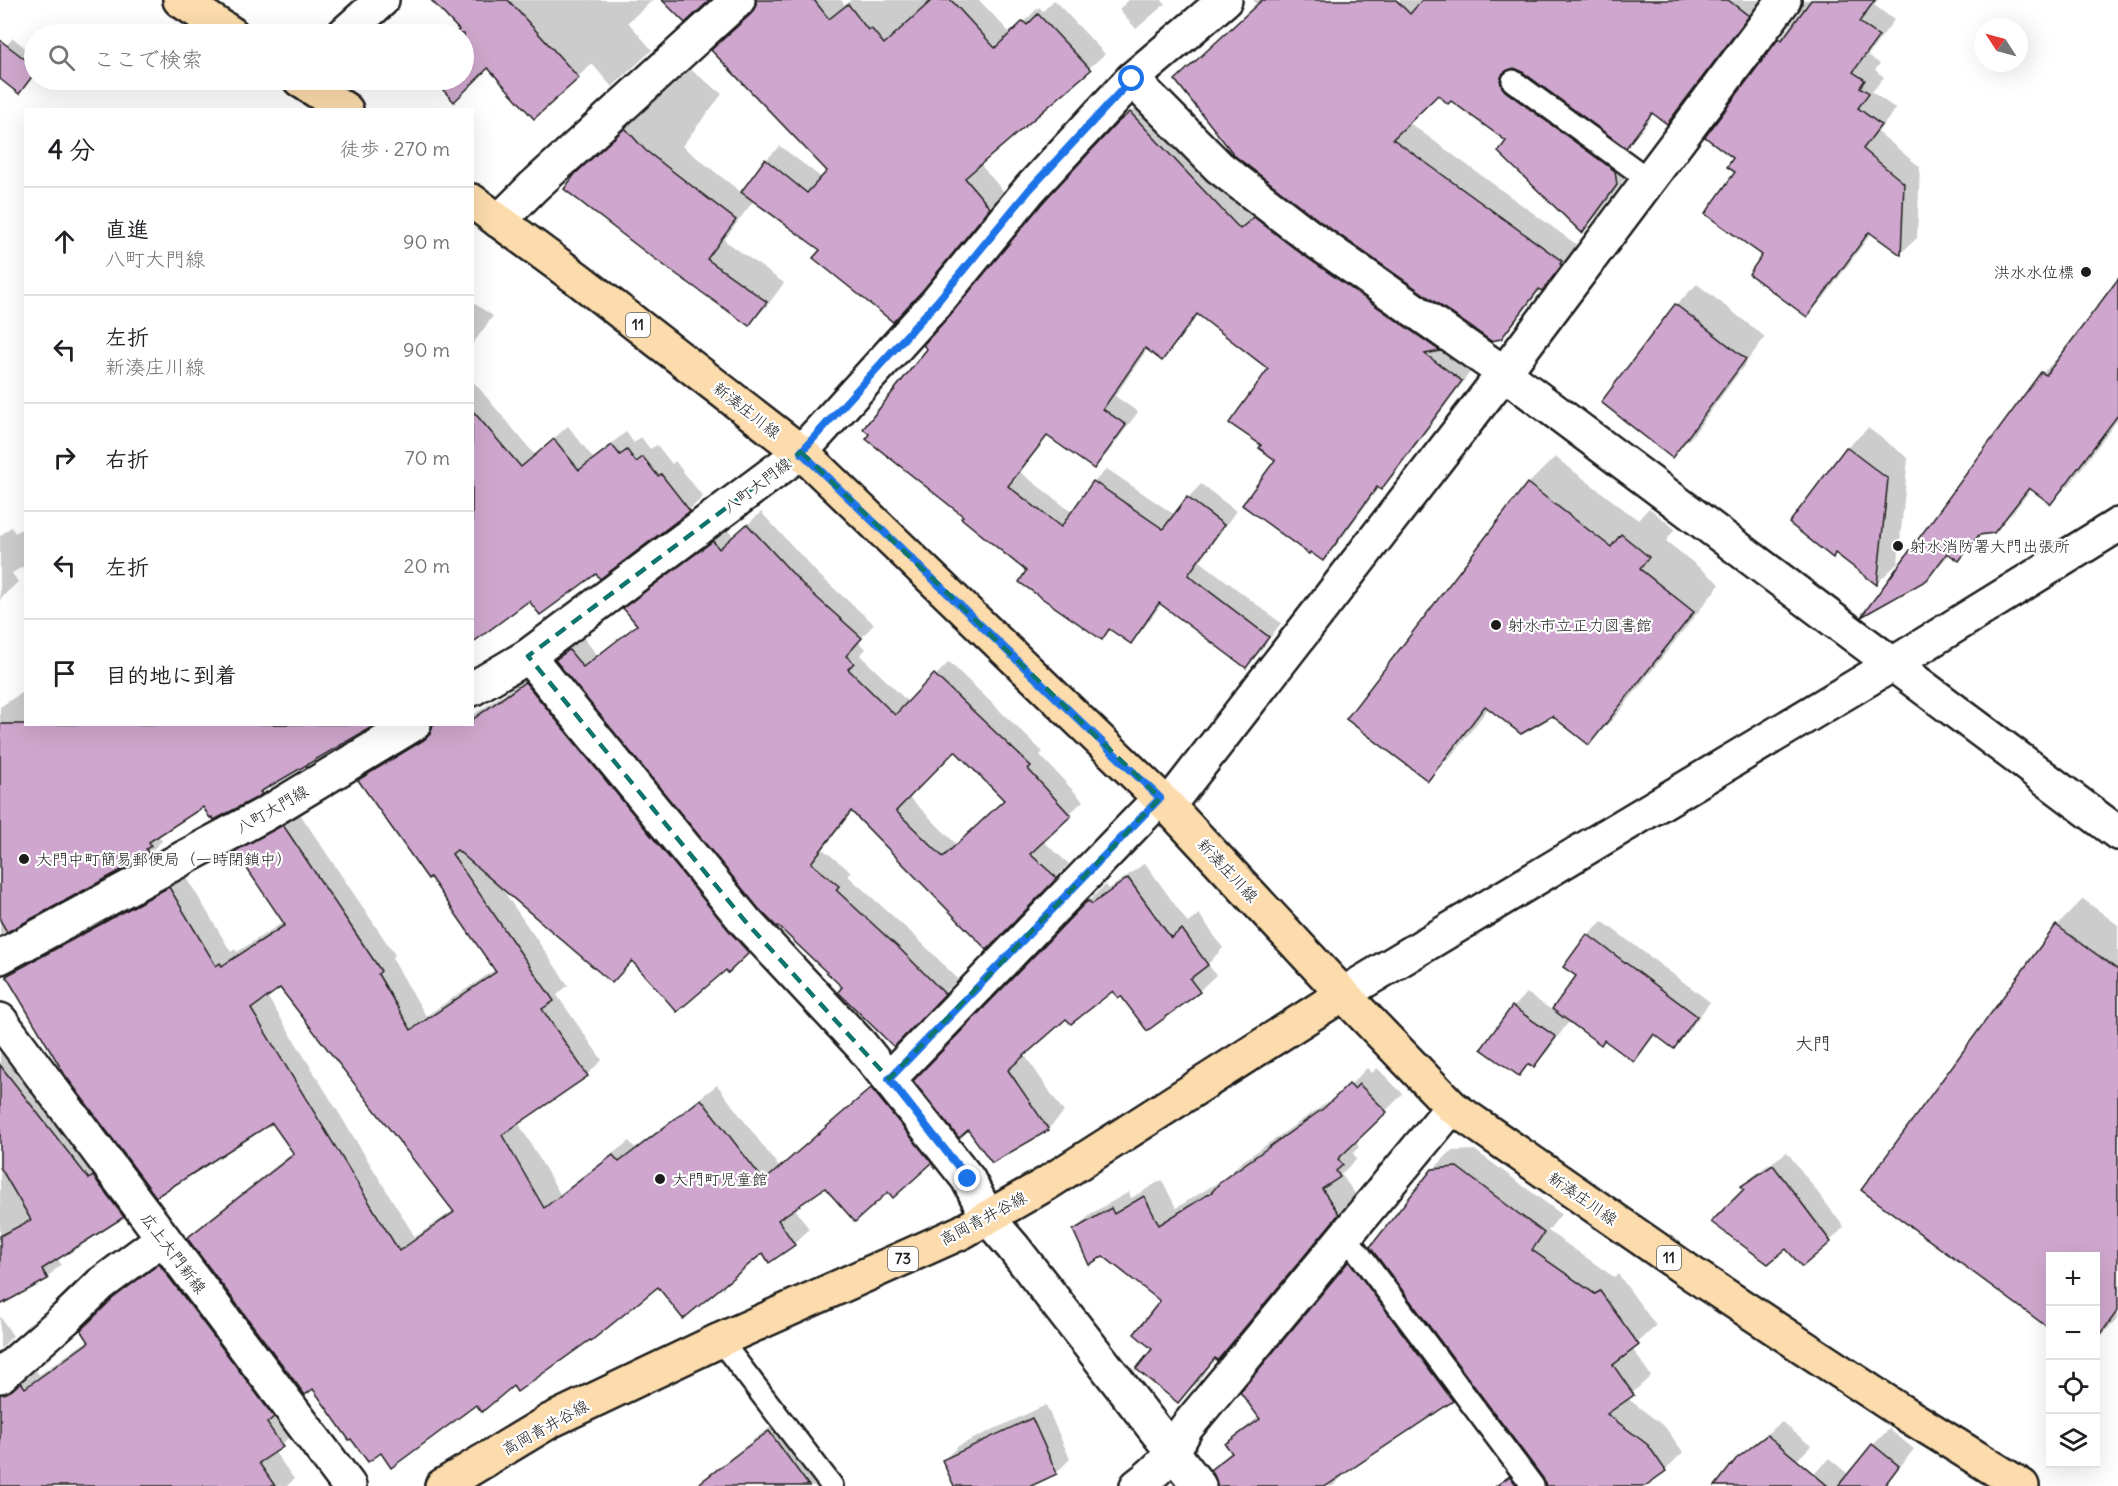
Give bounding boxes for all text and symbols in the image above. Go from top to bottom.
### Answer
north arrow [1974,18,2028,72]
search box [24,24,474,90]
icon: search [45,41,78,74]
text: ここで検索 [93,45,203,73]
route start [1118,65,1144,91]
text: 4 分 [48,133,95,166]
text: 徒歩 · 270 m [340,136,450,161]
text: 直進 [105,215,149,243]
icon: ahead [48,225,81,258]
text: 90 m [403,229,450,254]
text: 八町大門線 [105,246,205,271]
place label: 洪水水位標 [1994,262,2074,282]
marker: 洪水水位標 [2079,265,2093,279]
road number: 11 [626,313,650,337]
text: 左折 [105,323,149,351]
icon: left [48,333,81,366]
text: 90 m [403,337,450,362]
text: 新湊庄川線 [105,354,205,379]
street label: 新湊庄川線 [709,377,785,443]
icon: right [48,441,81,474]
text: 右折 [105,445,149,473]
text: 70 m [405,445,450,470]
street label: 八町大門線 [719,453,795,517]
place label: 射水消防署大門出張所 [1910,536,2070,556]
marker: 射水消防署大門出張所 [1891,539,1905,553]
icon: left [48,549,81,582]
text: 左折 [105,553,149,581]
text: 20 m [404,553,450,578]
place label: 射水市立正力図書館 [1508,615,1652,635]
marker: 射水市立正力図書館 [1489,618,1503,632]
icon: arrive [48,657,81,690]
text: 目的地に到着 [105,661,237,689]
street label: 八町大門線 [232,780,312,838]
street label: 新湊庄川線 [1193,834,1263,906]
place label: 大門中町簡易郵便局（一時閉鎖中） [36,849,292,869]
marker: 大門中町簡易郵便局（一時閉鎖中） [17,852,31,866]
district label: 大門 [1795,1032,1831,1055]
route end [954,1165,980,1191]
street label: 新湊庄川線 [1544,1167,1622,1229]
place label: 大門町児童館 [672,1169,768,1189]
marker: 大門町児童館 [653,1172,667,1186]
street label: 高岡青井谷線 [936,1187,1030,1249]
street label: 広上大門新線 [137,1209,211,1297]
road number: 11 [1657,1246,1681,1270]
road number: 73 [888,1247,918,1271]
map controls [2046,1252,2100,1468]
button: + [2046,1252,2100,1306]
button: − [2046,1306,2100,1360]
button: locate [2046,1360,2100,1414]
street label: 高岡青井谷線 [498,1395,592,1459]
button: layers [2046,1414,2100,1468]

